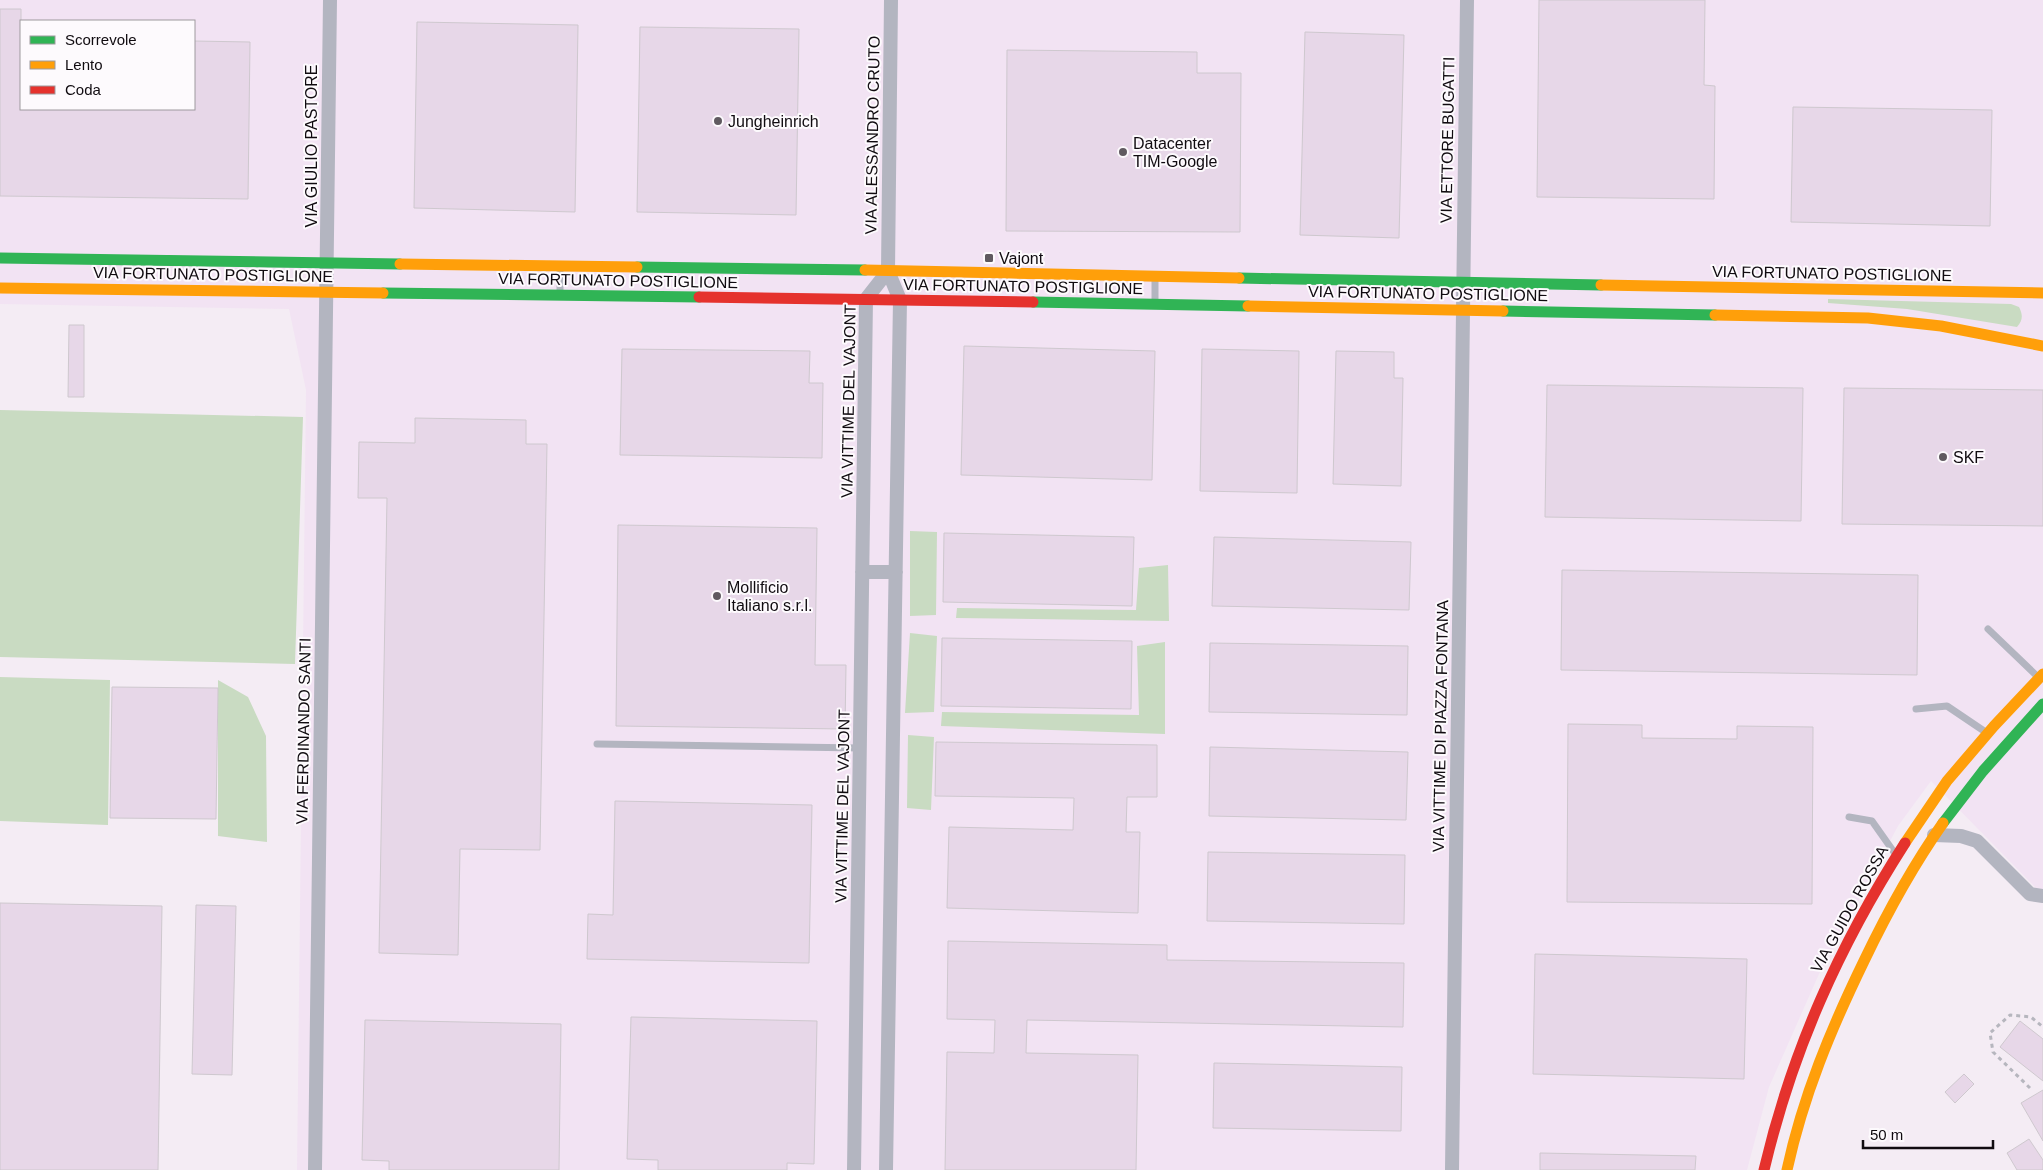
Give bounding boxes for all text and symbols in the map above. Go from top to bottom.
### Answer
legend [20,20,195,110]
text: Scorrevole [65,31,137,48]
street label: VIA ALESSANDRO CRUTO [862,35,883,235]
text: Lento [65,56,103,73]
street label: VIA ETTORE BUGATTI [1438,57,1457,223]
street label: VIA GIULIO PASTORE [303,64,320,228]
text: Coda [65,81,102,98]
place label: Jungheinrich [728,113,819,130]
marker: Jungheinrich [712,115,724,127]
place label: Datacenter TIM-Google [1133,135,1218,170]
marker: Datacenter TIM-Google [1117,146,1129,158]
place label: Vajont [999,250,1044,267]
marker: Vajont [983,252,995,264]
street label: VIA FORTUNATO POSTIGLIONE [1712,263,1952,284]
street label: VIA FORTUNATO POSTIGLIONE [93,264,333,285]
street label: VIA FORTUNATO POSTIGLIONE [498,270,738,291]
street label: VIA FORTUNATO POSTIGLIONE [903,276,1143,297]
street label: VIA FORTUNATO POSTIGLIONE [1308,283,1548,304]
street label: VIA VITTIME DEL VAJONT [838,304,859,498]
place label: SKF [1953,449,1984,466]
marker: SKF [1937,451,1949,463]
place label: Mollificio Italiano s.r.l. [727,579,812,614]
marker: Mollificio Italiano s.r.l. [711,590,723,602]
street label: VIA VITTIME DI PIAZZA FONTANA [1430,599,1451,852]
street label: VIA FERDINANDO SANTI [293,638,314,824]
street label: VIA VITTIME DEL VAJONT [832,709,853,903]
street label: VIA GUIDO ROSSA [1808,843,1892,976]
scale bar [1863,1118,1993,1150]
text: 50 m [1870,1126,1903,1143]

